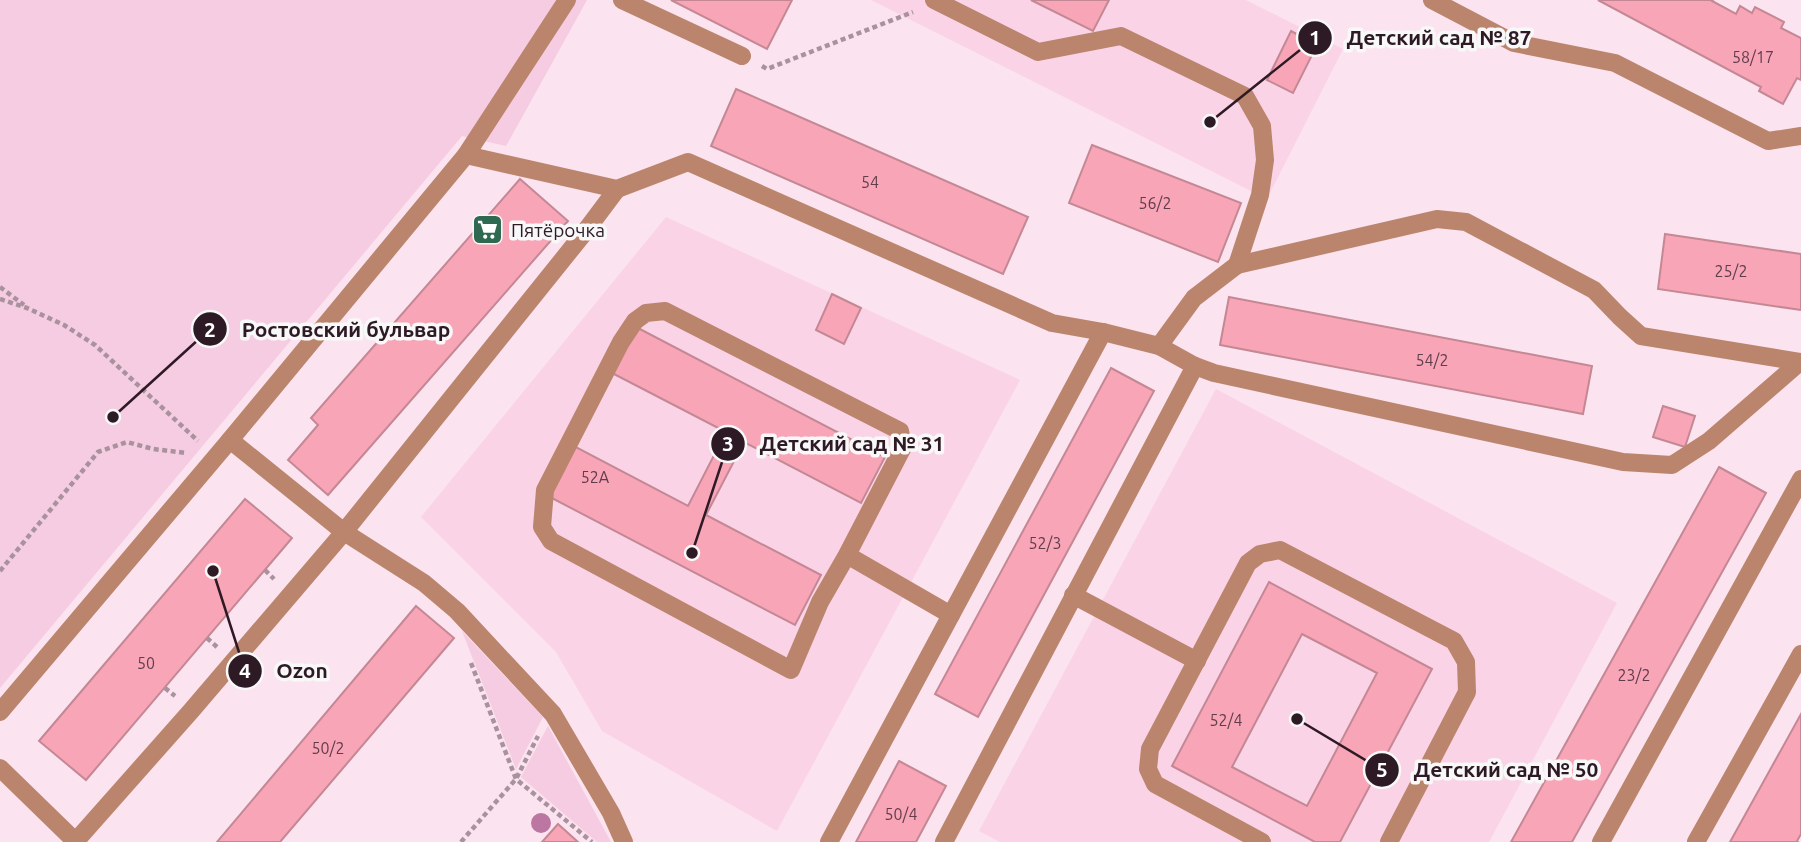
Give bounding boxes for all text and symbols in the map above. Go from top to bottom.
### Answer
callout: Детский сад № 87 [1297,17,1545,59]
text: 1 [1309,25,1321,49]
text: Детский сад № 87 [1347,25,1531,49]
house number: 58/17 [1732,48,1774,66]
house number: 54 [861,173,879,191]
house number: 56/2 [1139,194,1171,212]
supermarket icon: Пятёрочка [471,213,505,247]
place label: Пятёрочка [511,219,605,241]
house number: 25/2 [1715,262,1747,280]
callout: Ростовский бульвар [192,308,464,350]
text: 2 [204,317,216,341]
text: Ростовский бульвар [242,317,450,341]
house number: 54/2 [1416,351,1448,369]
callout: Детский сад № 31 [710,423,958,465]
text: 3 [722,431,734,455]
text: Детский сад № 31 [760,431,944,455]
house number: 52А [581,468,610,486]
house number: 52/3 [1029,534,1061,552]
callout: Ozon [227,650,342,692]
house number: 50 [137,654,155,672]
text: 4 [239,658,251,682]
text: Ozon [276,658,328,682]
house number: 23/2 [1618,666,1650,684]
house number: 52/4 [1210,711,1242,729]
house number: 50/2 [312,739,344,757]
callout: Детский сад № 50 [1365,749,1612,791]
text: 5 [1376,757,1388,781]
text: Детский сад № 50 [1414,757,1599,781]
house number: 50/4 [885,805,917,823]

